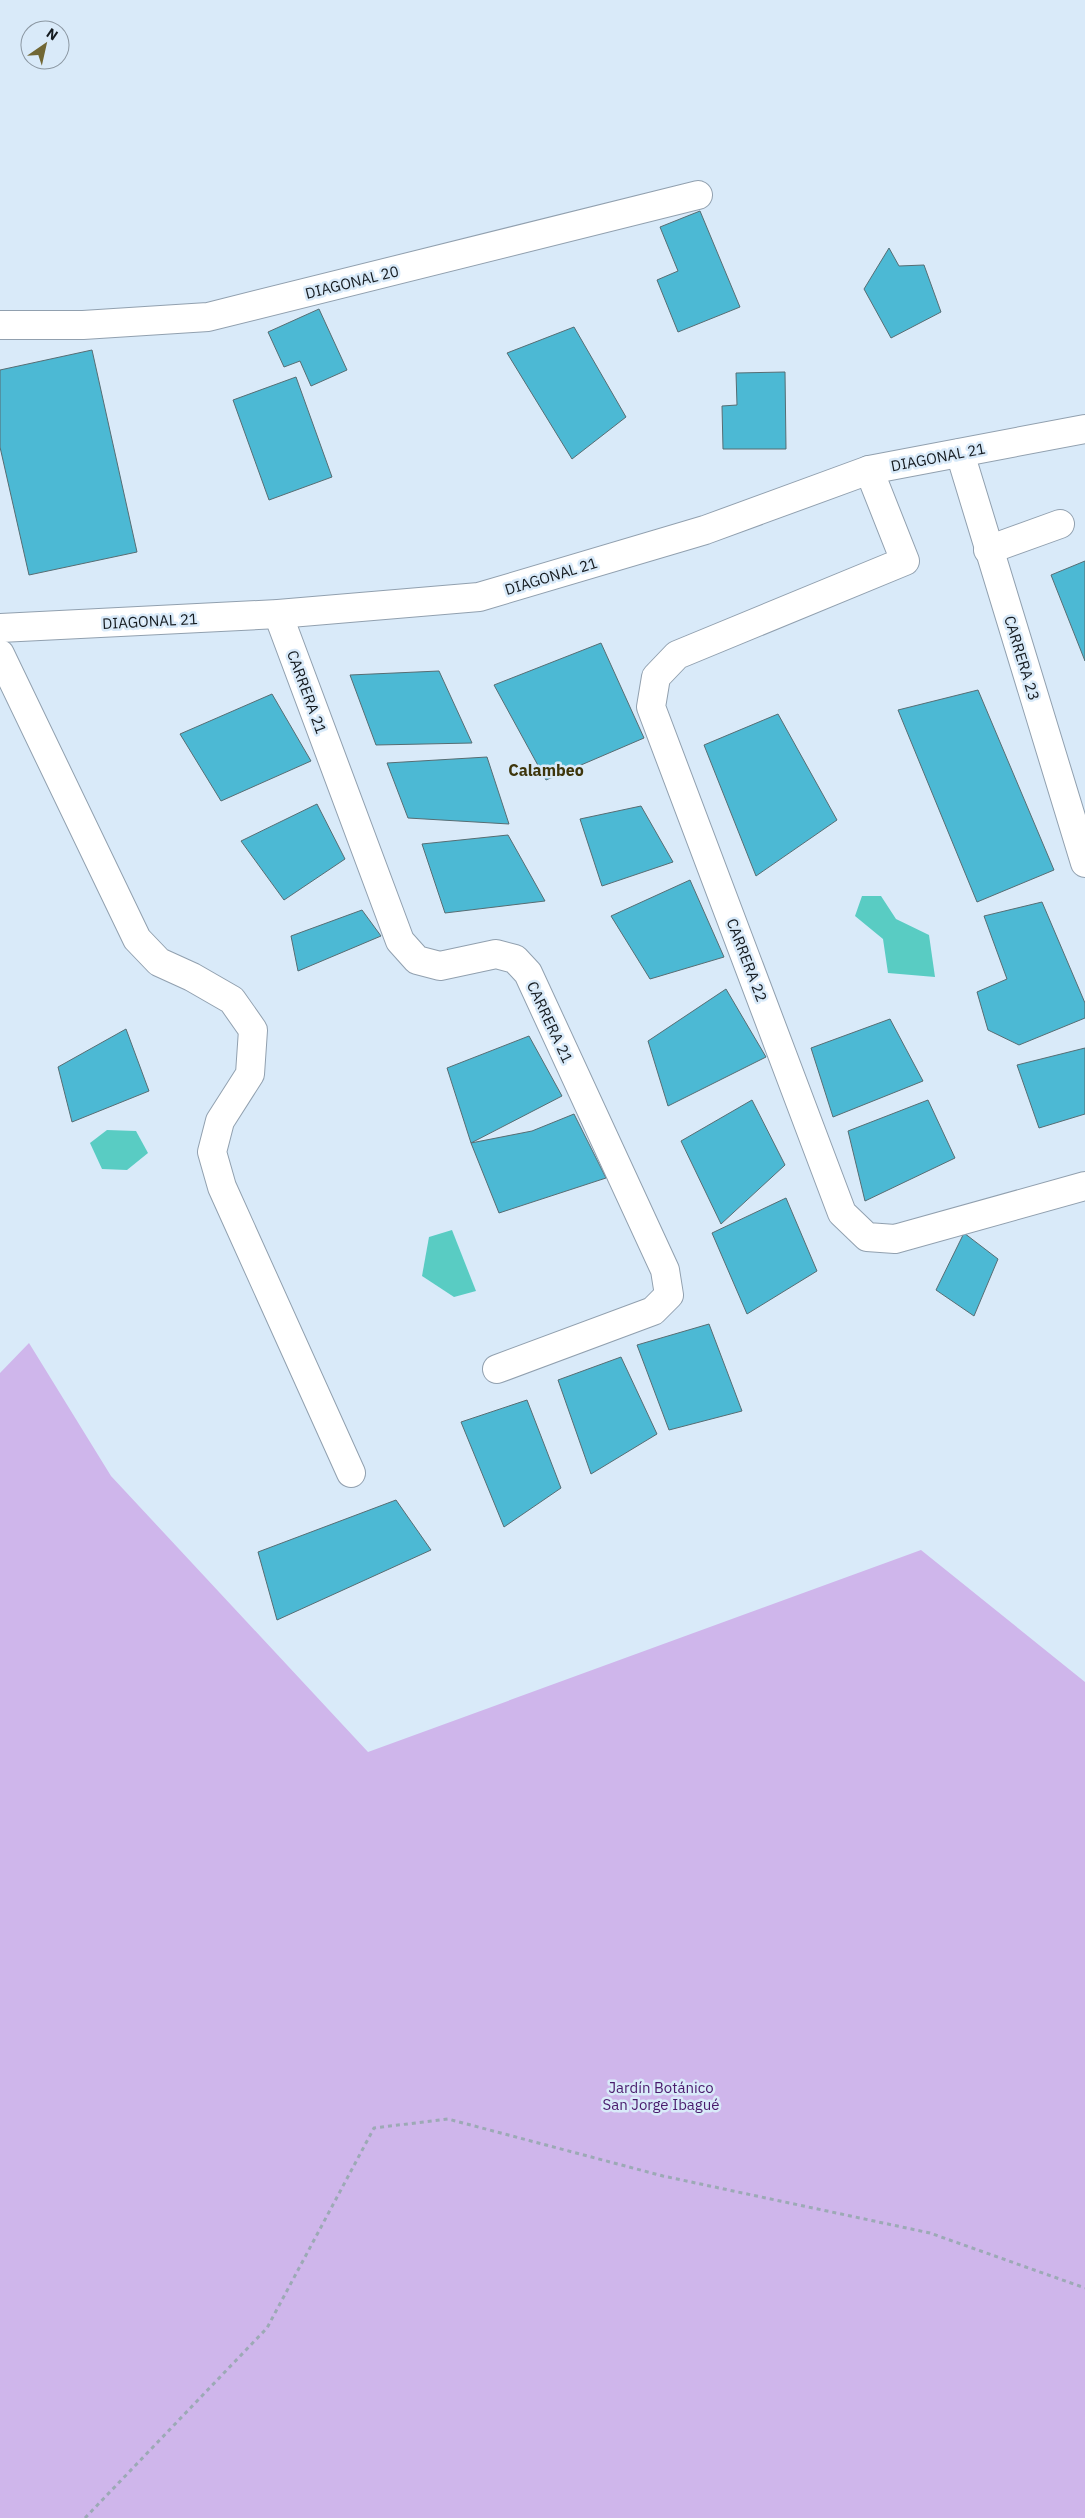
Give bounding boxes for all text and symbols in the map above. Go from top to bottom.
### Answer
north arrow [20,20,70,70]
text: N [43,24,62,45]
street label: DIAGONAL 20 [303,261,401,303]
street label: DIAGONAL 21 [889,439,987,475]
street label: DIAGONAL 21 [502,553,600,599]
street label: DIAGONAL 21 [102,609,198,633]
street label: CARRERA 23 [1000,613,1044,703]
street label: CARRERA 21 [283,648,331,736]
district label: Calambeo [508,760,584,780]
street label: CARRERA 22 [722,916,772,1004]
street label: CARRERA 21 [523,978,577,1066]
park label: Jardín Botánico San Jorge Ibagué [603,2078,719,2114]

